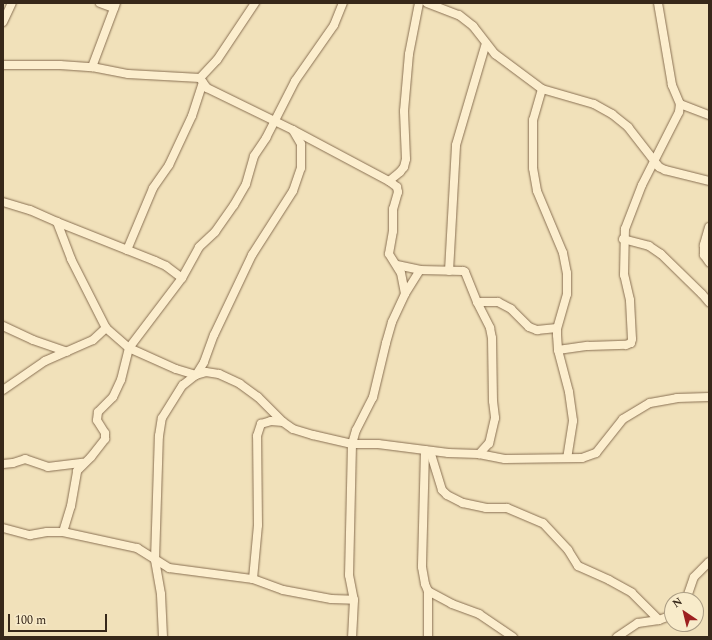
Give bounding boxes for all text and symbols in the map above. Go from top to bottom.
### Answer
north arrow [664,592,704,632]
text: N [669,593,686,612]
scale bar [10,606,109,632]
text: 100 m [15,611,46,630]

